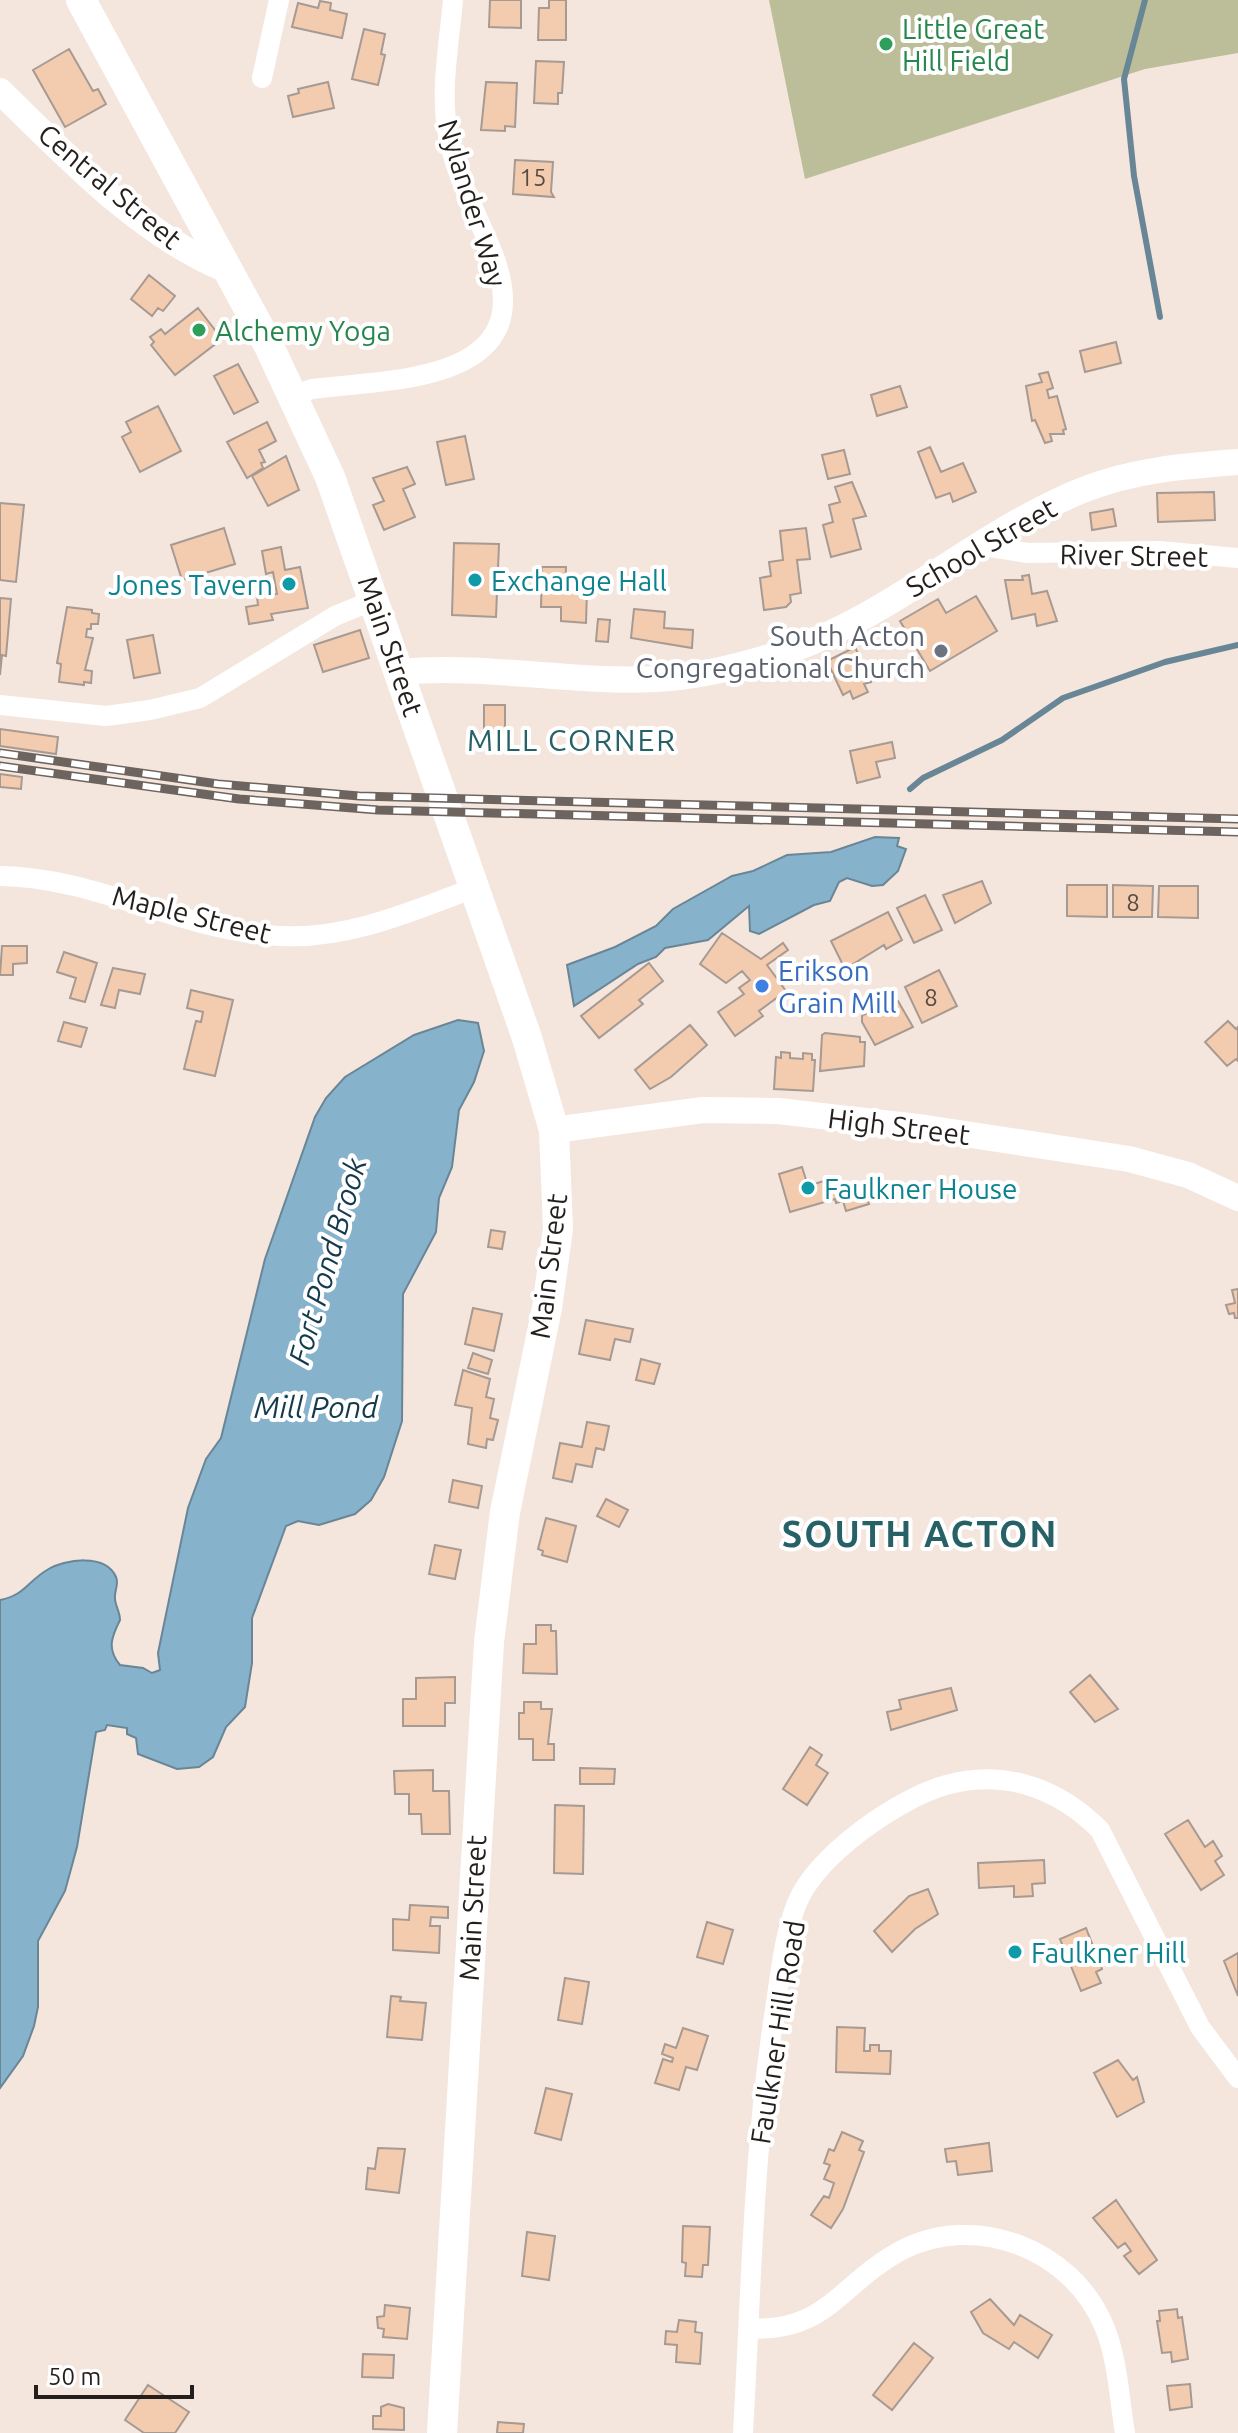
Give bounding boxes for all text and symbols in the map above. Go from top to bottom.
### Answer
place label: Little Great Hill Field [902,13,1044,76]
marker: Little Great Hill Field [877,35,895,53]
street label: Nylander Way [433,116,513,290]
street label: Central Street [32,117,188,255]
house number: 15 [519,164,547,191]
place label: Alchemy Yoga [215,315,391,346]
marker: Alchemy Yoga [190,321,208,339]
street label: School Street [900,491,1062,603]
street label: River Street [1059,538,1209,572]
place label: Exchange Hall [491,565,667,596]
place label: Jones Tavern [108,569,273,600]
marker: Exchange Hall [466,571,484,589]
street label: Main Street [353,572,429,720]
marker: Jones Tavern [280,575,298,593]
place label: South Acton Congregational Church [636,620,925,683]
marker: South Acton Congregational Church [932,642,950,660]
district label: MILL CORNER [467,723,677,757]
street label: Maple Street [109,879,275,949]
house number: 8 [1126,889,1140,916]
place label: Erikson Grain Mill [778,955,897,1018]
marker: Erikson Grain Mill [753,977,771,995]
house number: 8 [924,984,938,1011]
street label: High Street [826,1102,972,1150]
water label: Fort Pond Brook [281,1153,373,1368]
place label: Faulkner House [824,1173,1017,1204]
marker: Faulkner House [799,1179,817,1197]
street label: Main Street [524,1192,572,1340]
water label: Mill Pond [254,1390,379,1424]
district label: SOUTH ACTON [782,1513,1058,1554]
street label: Main Street [453,1834,491,1982]
street label: Faulkner Hill Road [744,1918,810,2146]
place label: Faulkner Hill [1031,1937,1186,1968]
marker: Faulkner Hill [1006,1943,1024,1961]
scale bar [36,2349,192,2399]
text: 50 m [48,2363,101,2390]

